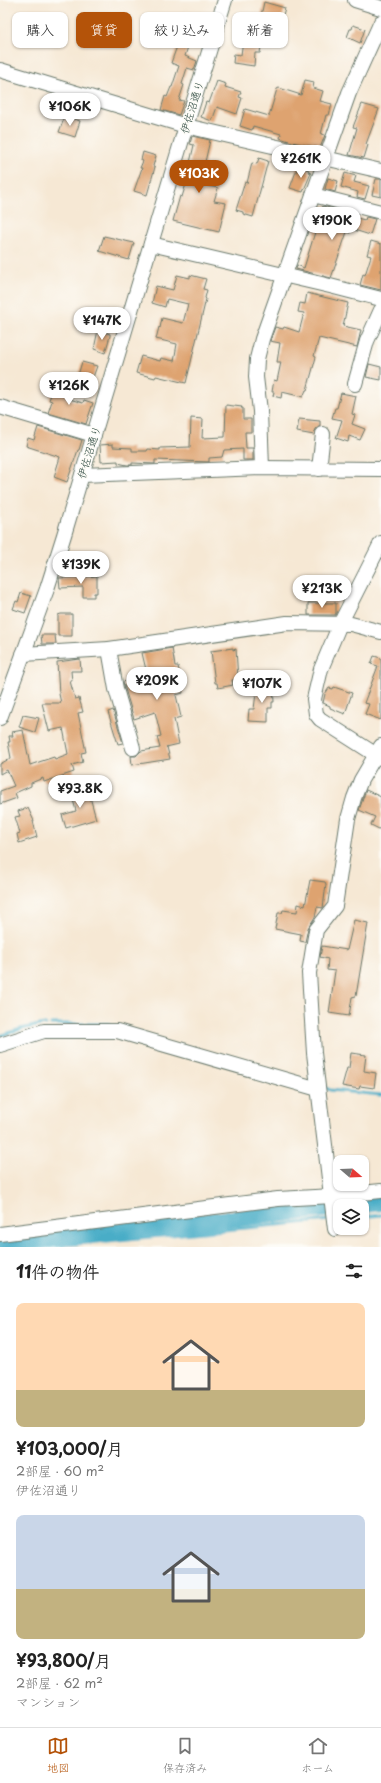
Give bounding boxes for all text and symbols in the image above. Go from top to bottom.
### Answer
chip: 購入 [12,12,68,48]
chip: 賃貸 [76,12,132,48]
chip: 絞り込み [140,12,224,48]
chip: 新着 [232,12,288,48]
street label: 伊佐沼通り [175,78,208,136]
pin: ¥106K [42,93,98,127]
text: ¥106K [49,96,91,115]
pin: ¥261K [273,145,329,179]
text: ¥261K [281,148,321,167]
pin: ¥103K [171,160,227,194]
text: ¥103K [178,163,220,182]
pin: ¥190K [304,207,360,241]
text: ¥190K [312,210,352,229]
pin: ¥147K [74,307,130,341]
text: ¥147K [82,310,122,329]
pin: ¥126K [41,372,97,406]
text: ¥126K [48,375,90,394]
street label: 伊佐沼通り [72,423,105,481]
pin: ¥139K [53,551,109,585]
text: ¥139K [61,554,101,573]
pin: ¥213K [294,575,350,609]
text: ¥213K [302,578,342,597]
pin: ¥209K [129,667,185,701]
text: ¥209K [135,670,179,689]
pin: ¥107K [234,670,290,704]
text: ¥107K [242,673,282,692]
pin: ¥93.8K [47,775,113,809]
text: ¥93.8K [57,778,103,797]
north arrow [333,1155,369,1191]
map controls [333,1155,369,1235]
button: layers [333,1199,369,1235]
text: 11件の物件 [16,1258,99,1284]
icon: filters [343,1260,365,1282]
icon: home [155,1329,227,1401]
text: ¥103,000/月 [16,1435,123,1461]
text: 2部屋 · 60 m² [16,1461,104,1480]
text: 伊佐沼通り [16,1480,81,1499]
icon: home [155,1541,227,1613]
text: ¥93,800/月 [16,1647,111,1673]
text: 2部屋 · 62 m² [16,1673,103,1692]
text: マンション [16,1692,80,1711]
tab: 地図 [47,1735,69,1776]
tab: 保存済み [163,1735,207,1776]
tab: ホーム [301,1735,334,1776]

